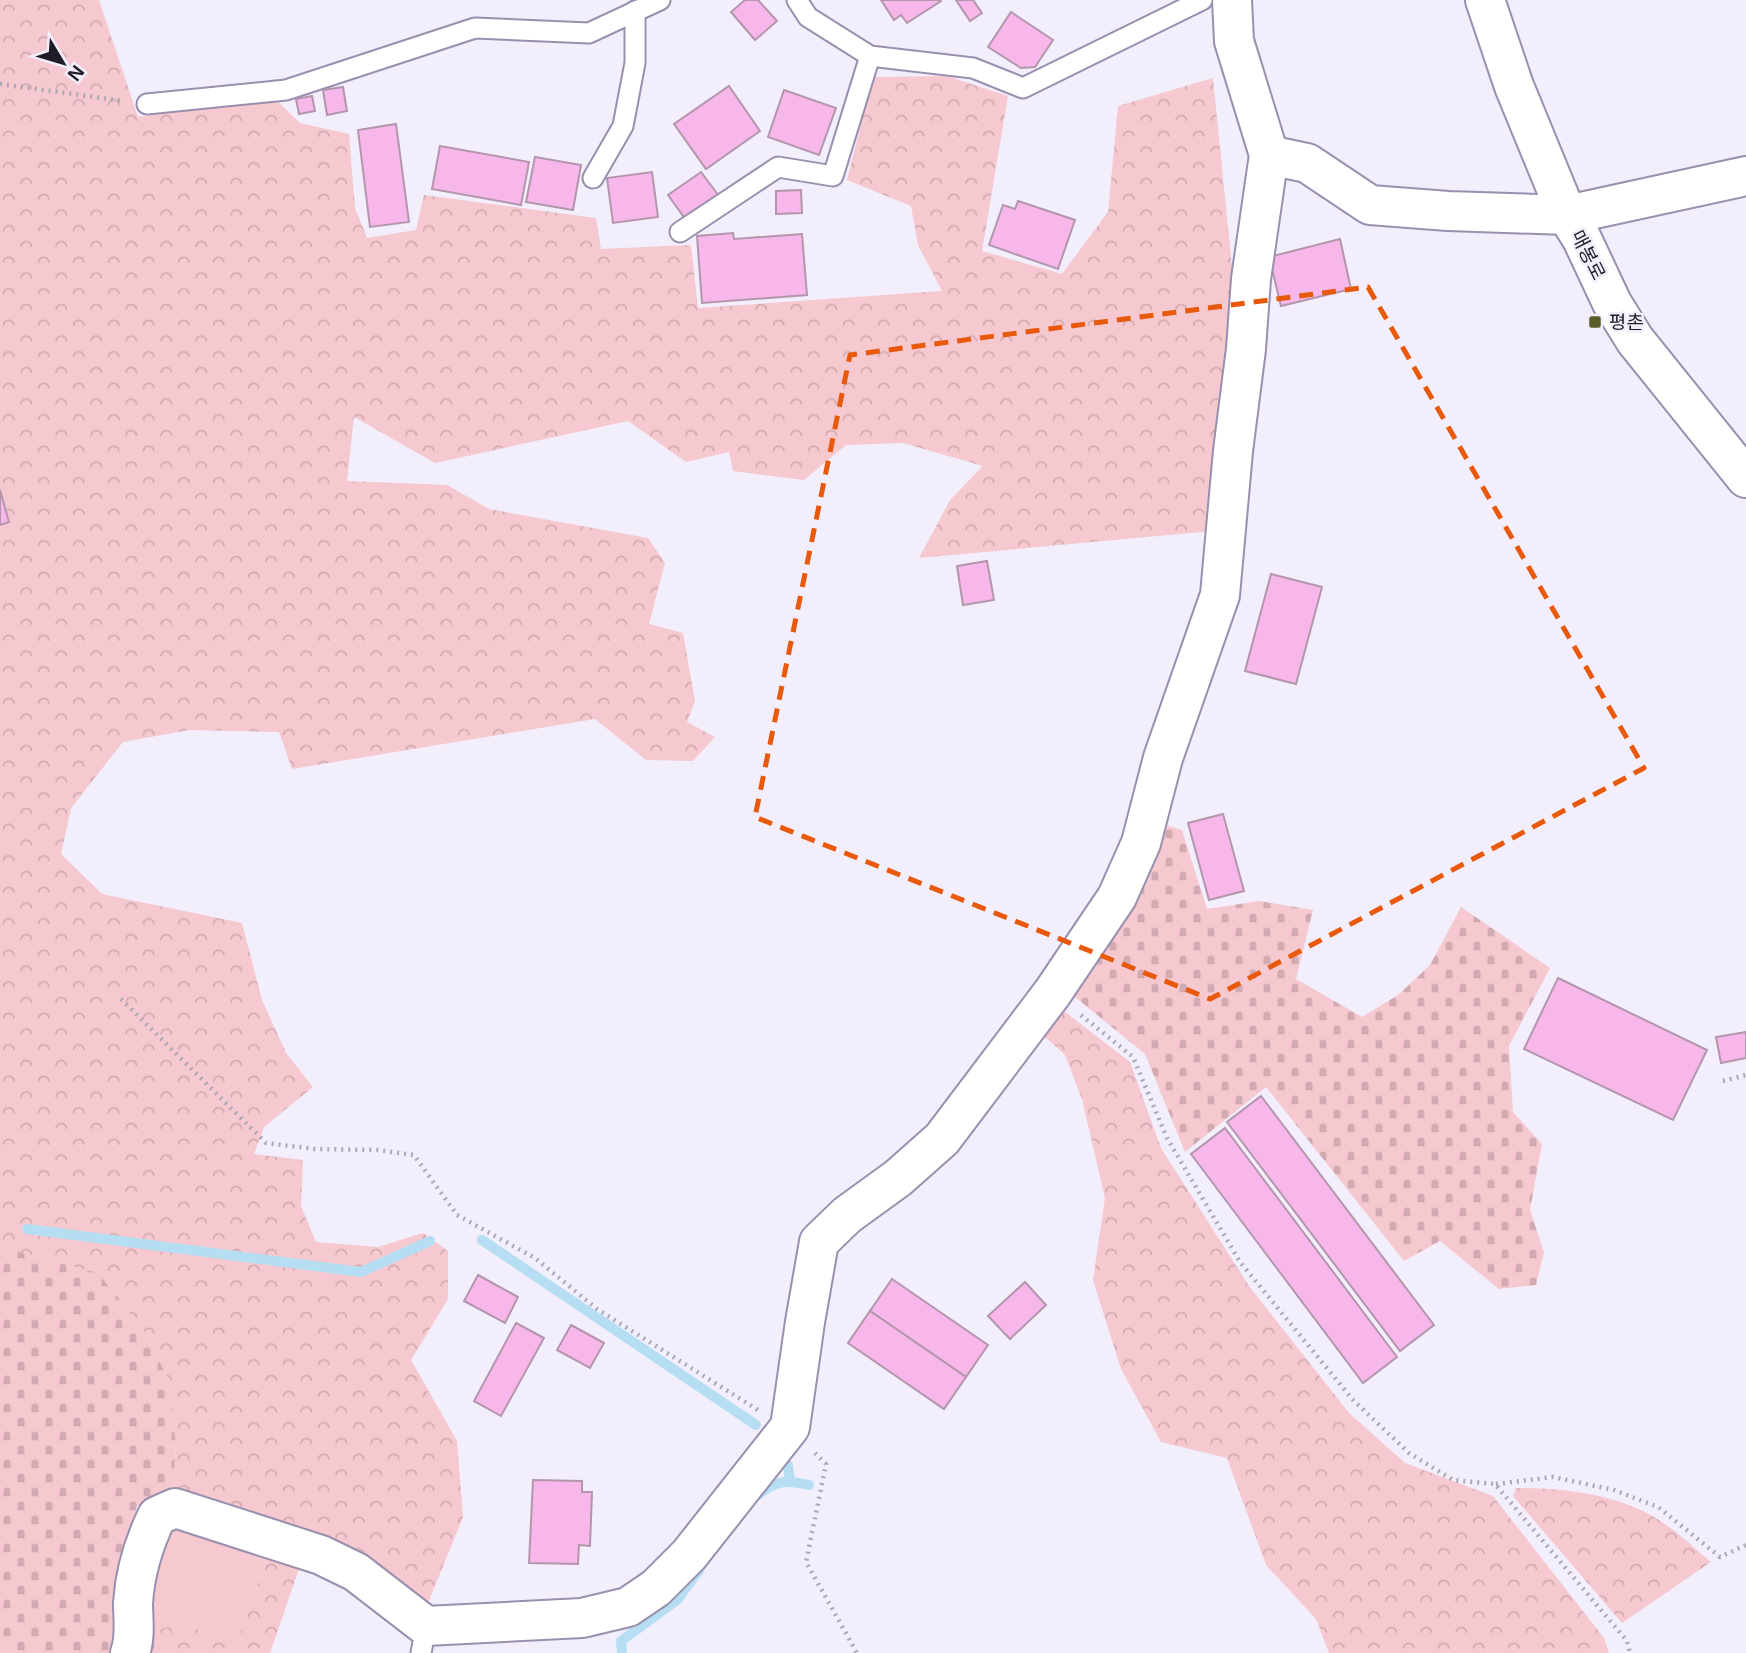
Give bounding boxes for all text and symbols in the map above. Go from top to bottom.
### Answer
north arrow [28,28,98,98]
text: N [64,61,89,85]
street label: 매봉로 [1567,227,1609,283]
place label: 평촌 [1609,312,1644,333]
marker: 평촌 [1587,314,1603,330]

